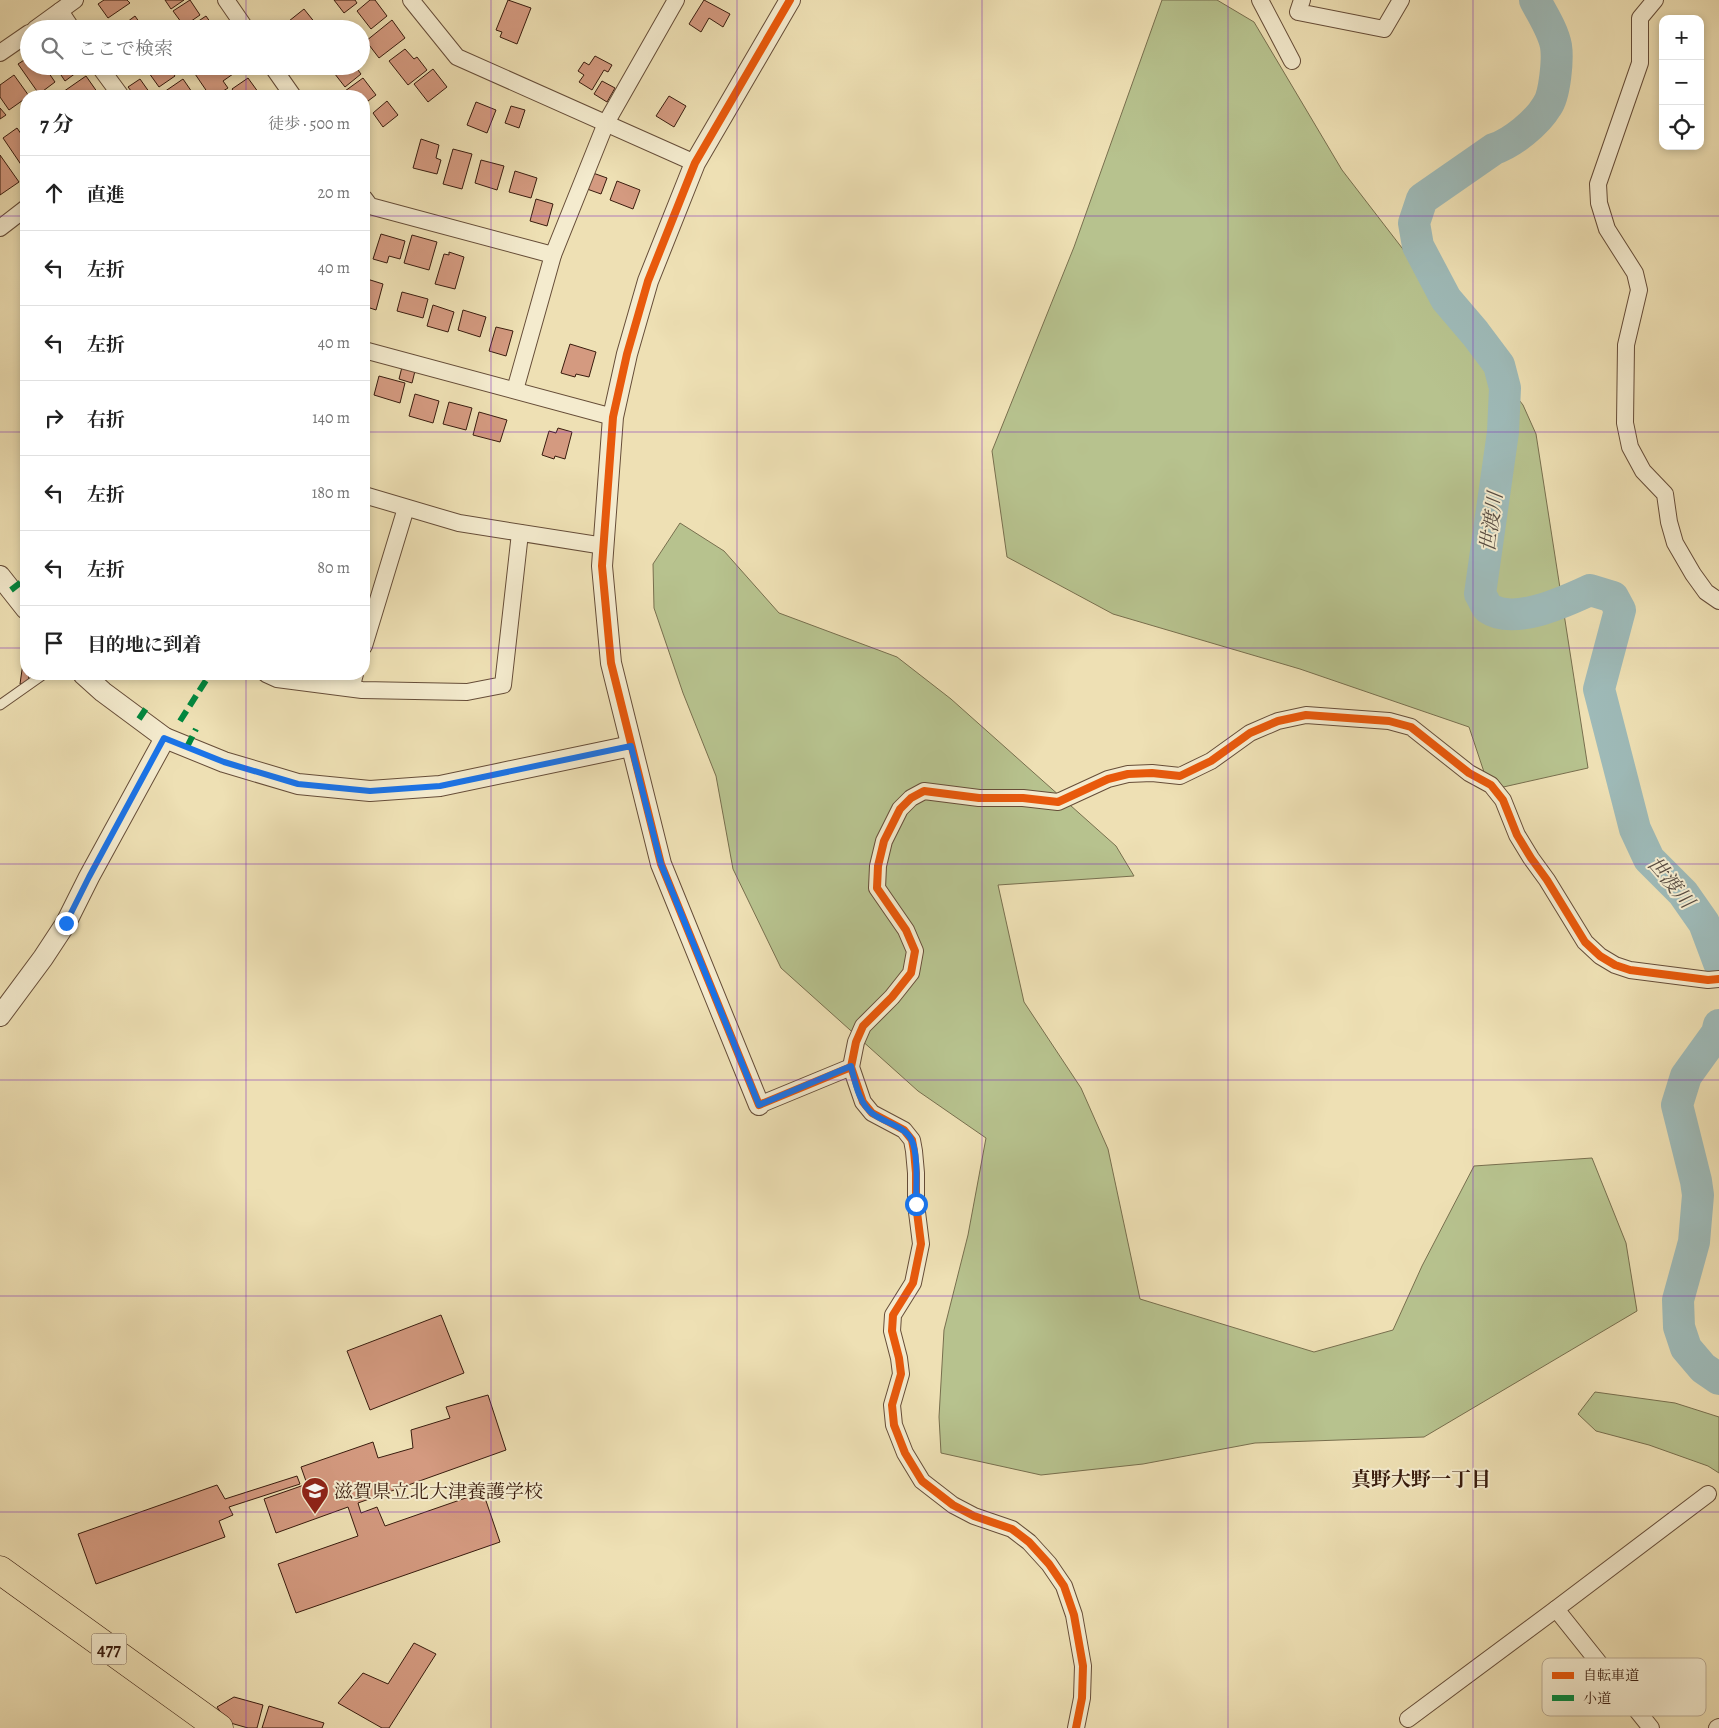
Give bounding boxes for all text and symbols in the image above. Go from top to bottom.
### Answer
map controls [1659,15,1704,150]
button: + [1659,15,1704,60]
search box [20,20,370,75]
icon: search [38,34,66,62]
text: ここで検索 [78,36,173,62]
button: − [1659,60,1704,105]
button: locate [1659,105,1704,150]
text: 7 分 [40,110,74,138]
text: 徒歩 · 500 m [268,113,350,135]
icon: ahead [40,179,68,207]
text: 直進 [87,182,125,208]
text: 20 m [317,182,350,204]
icon: left [40,254,68,282]
text: 左折 [87,257,125,283]
text: 40 m [318,257,350,279]
icon: left [40,329,68,357]
text: 左折 [87,332,125,358]
text: 40 m [318,332,350,354]
icon: right [40,404,68,432]
text: 右折 [87,407,125,433]
text: 140 m [312,407,350,429]
icon: left [40,479,68,507]
text: 左折 [87,482,125,508]
text: 180 m [312,482,350,504]
water label: 世渡川 [1474,489,1509,554]
icon: left [40,554,68,582]
text: 左折 [87,557,125,583]
text: 80 m [317,557,350,579]
icon: arrive [40,629,68,657]
text: 目的地に到着 [87,632,201,658]
water label: 世渡川 [1641,851,1702,916]
route end [55,912,78,935]
route start [905,1193,928,1216]
district label: 真野大野一丁目 [1351,1466,1491,1493]
school or university icon: 滋賀県立北大津養護学校 [300,1476,330,1515]
place label: 滋賀県立北大津養護学校 [334,1479,543,1505]
road number: 477 [92,1634,126,1665]
legend [1542,1658,1706,1716]
text: 自転車道 [1583,1666,1639,1685]
text: 小道 [1583,1689,1611,1708]

